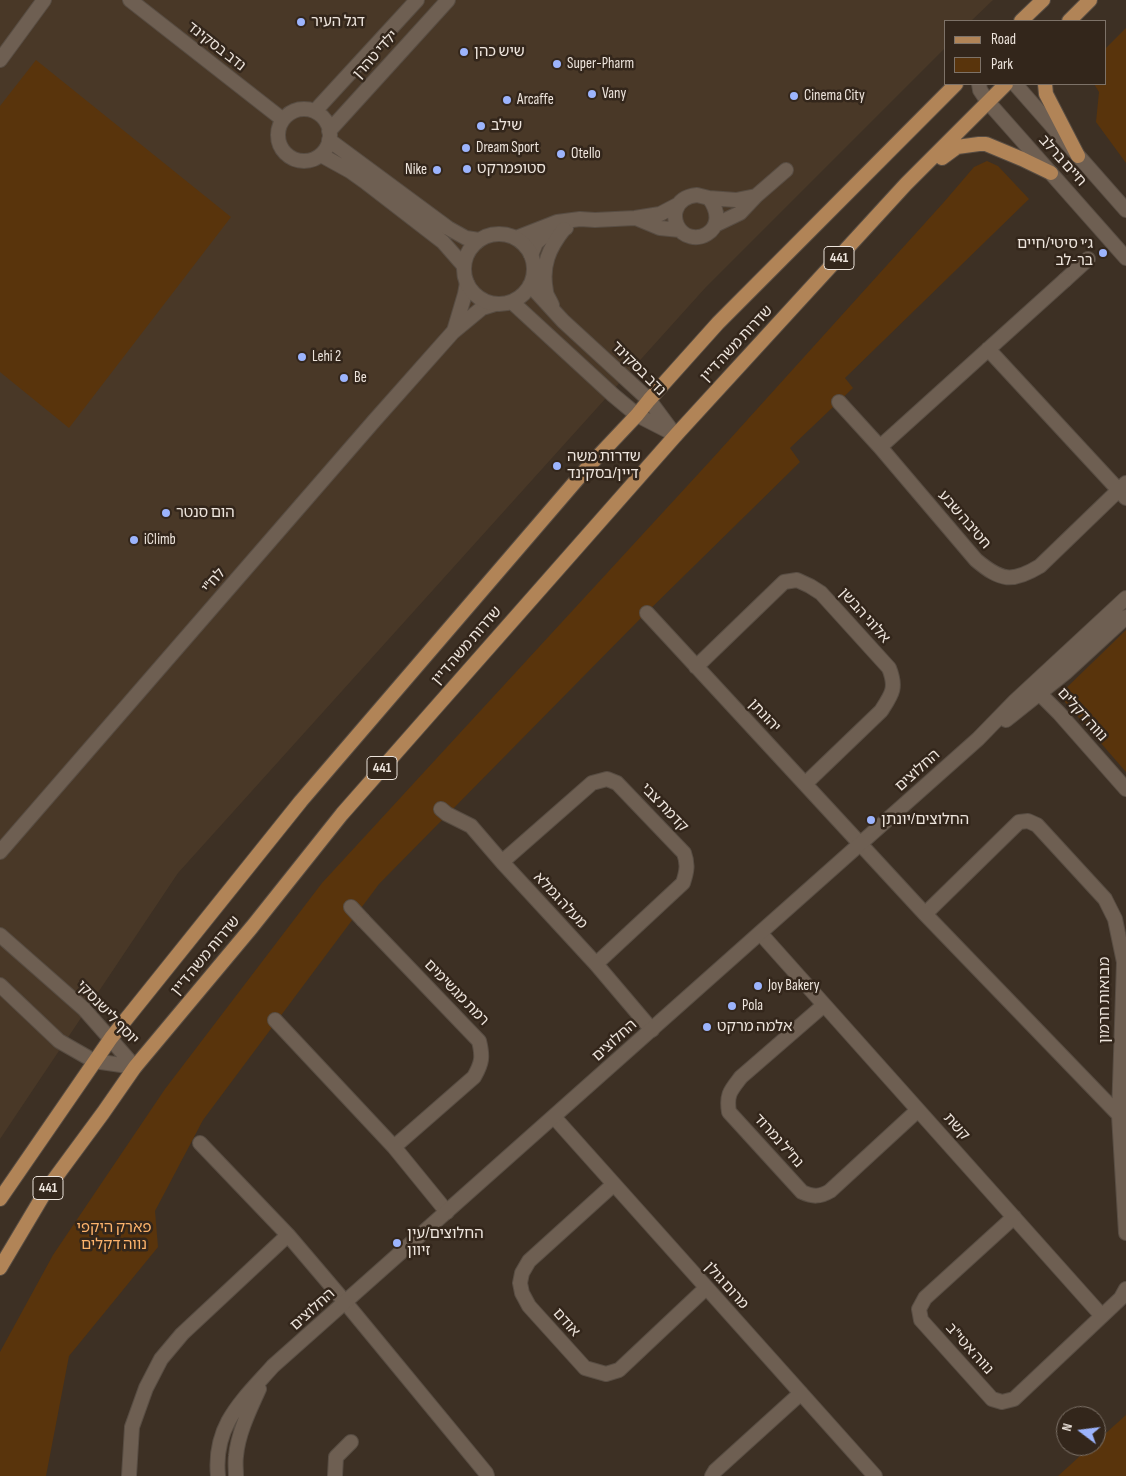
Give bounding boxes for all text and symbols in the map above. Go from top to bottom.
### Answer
place label: דגל העיר [311,13,365,31]
marker: דגל העיר [295,16,307,28]
street label: נדב בסקינד [183,18,249,76]
legend [944,20,1106,85]
street label: ילדי טהרן [350,27,402,83]
text: Road [991,30,1016,49]
place label: שיש כהן [474,43,525,61]
marker: שיש כהן [458,46,470,58]
place label: Super-Pharm [567,55,634,73]
text: Park [991,55,1013,74]
marker: Super-Pharm [551,58,563,70]
place label: Vany [602,85,626,103]
place label: Cinema City [804,87,865,105]
marker: Vany [586,88,598,100]
marker: Cinema City [788,90,800,102]
place label: Arcaffe [517,91,554,109]
marker: Arcaffe [501,94,513,106]
place label: שילב [491,117,522,135]
marker: שילב [475,120,487,132]
street label: חיים ברלב [1034,132,1090,190]
place label: Dream Sport [476,139,539,157]
marker: Dream Sport [460,142,472,154]
place label: Otello [571,145,601,163]
marker: Otello [555,148,567,160]
place label: סטופמרקט [477,160,546,178]
place label: Nike [405,161,427,179]
marker: סטופמרקט [461,163,473,175]
marker: Nike [431,164,443,176]
place label: ג׳י סיטי/חיים בר-לב [1017,235,1093,270]
road number: 441 [824,247,854,270]
marker: ג׳י סיטי/חיים בר-לב [1097,247,1109,259]
street label: שדרות משה דיין [697,302,777,386]
street label: נדב בסקינד [607,338,669,400]
place label: Lehi 2 [312,348,341,366]
marker: Lehi 2 [296,351,308,363]
place label: Be [354,369,367,387]
marker: Be [338,372,350,384]
place label: שדרות משה דיין/בסקינד [567,448,641,483]
marker: שדרות משה דיין/בסקינד [551,460,563,472]
street label: חטיבה שבע [934,487,994,553]
place label: הום סנטר [176,504,235,522]
marker: הום סנטר [160,507,172,519]
place label: iClimb [144,531,176,549]
marker: iClimb [128,534,140,546]
street label: לח"י [198,565,230,597]
street label: אלוני הבשן [835,585,893,647]
street label: שדרות משה דיין [428,603,506,689]
street label: נווה דקלים [1053,684,1111,746]
street label: יהונתן [744,696,784,736]
street label: החלוצים [892,746,944,796]
road number: 441 [367,756,397,780]
street label: קדמת צבי [636,780,692,836]
place label: החלוצים/יונתן [881,811,969,829]
marker: החלוצים/יונתן [865,814,877,826]
street label: מעלה גמלא [529,869,591,933]
street label: שדרות משה דיין [168,913,244,999]
street label: רמת מגשימים [420,956,492,1030]
street label: מבואות חרמון [1096,957,1114,1043]
street label: יוסף לישנסקי [72,977,142,1049]
place label: Joy Bakery [768,977,820,995]
marker: Joy Bakery [752,980,764,992]
place label: Pola [742,997,763,1015]
marker: Pola [726,1000,738,1012]
street label: החלוצים [589,1016,641,1066]
place label: אלמה מרקט [717,1018,793,1036]
marker: אלמה מרקט [701,1021,713,1033]
street label: נח"ל נמרוד [749,1110,807,1172]
street label: קשת [939,1110,973,1144]
road number: 441 [33,1176,63,1200]
park label: פארק היקפי נווה דקלים [77,1219,151,1254]
place label: החלוצים/עין זיוון [407,1225,484,1260]
marker: החלוצים/עין זיוון [391,1237,403,1249]
street label: מרום גולן [700,1259,752,1313]
street label: החלוצים [287,1285,339,1335]
street label: אודם [549,1305,583,1341]
street label: נווה אטי"ב [941,1320,997,1378]
north arrow [1056,1406,1106,1456]
text: N [1058,1421,1076,1433]

